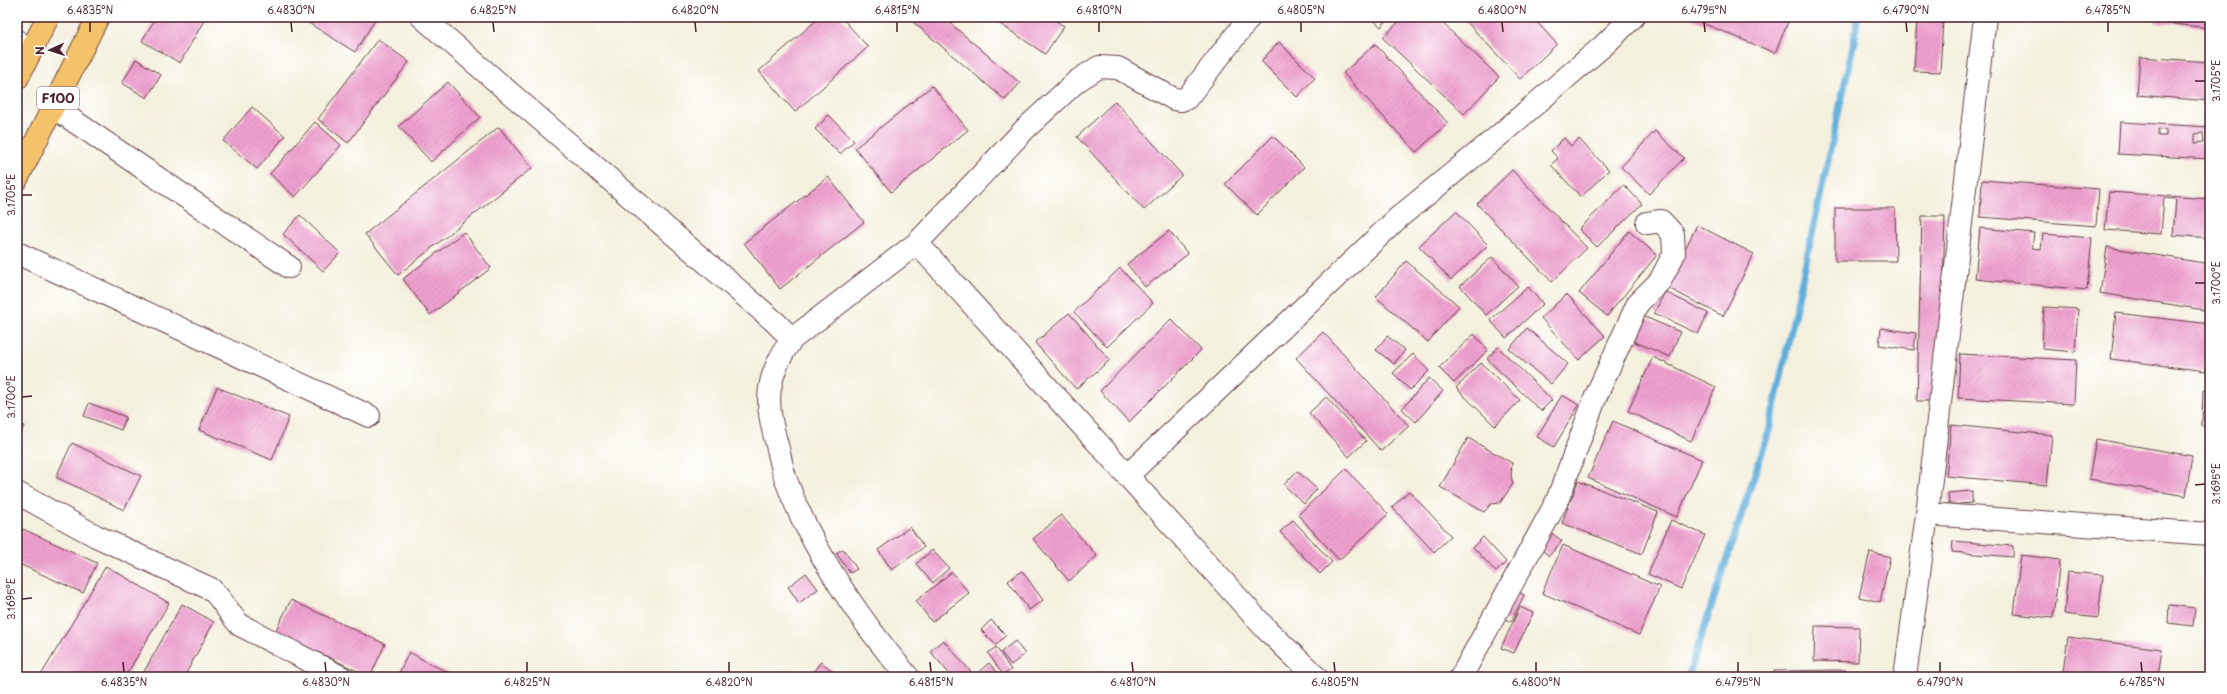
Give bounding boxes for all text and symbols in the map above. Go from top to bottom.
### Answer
text: 6.4835°N [67,2,114,17]
text: 6.4830°N [267,2,315,17]
text: 6.4825°N [470,2,516,17]
text: 6.4820°N [671,2,719,17]
text: 6.4815°N [875,2,920,17]
text: 6.4810°N [1076,2,1122,17]
text: 6.4805°N [1277,2,1325,17]
text: 6.4800°N [1478,2,1527,17]
text: 6.4795°N [1681,2,1727,17]
text: 6.4790°N [1883,2,1929,17]
text: 6.4785°N [2085,2,2131,17]
north arrow [30,30,70,70]
text: N [31,45,48,55]
text: 3.1705°E [2208,60,2223,102]
road number: F100 [37,87,79,109]
text: 3.1705°E [3,174,18,216]
text: 3.1700°E [2208,261,2223,305]
text: 3.1700°E [3,375,18,419]
text: 3.1695°E [2208,463,2223,505]
text: 3.1695°E [3,578,18,620]
text: 6.4835°N [101,674,148,689]
text: 6.4830°N [302,674,350,689]
text: 6.4825°N [504,674,550,689]
text: 6.4820°N [705,674,753,689]
text: 6.4815°N [909,674,954,689]
text: 6.4810°N [1110,674,1156,689]
text: 6.4805°N [1311,674,1359,689]
text: 6.4800°N [1512,674,1561,689]
text: 6.4795°N [1715,674,1761,689]
text: 6.4790°N [1917,674,1963,689]
text: 6.4785°N [2119,674,2165,689]

